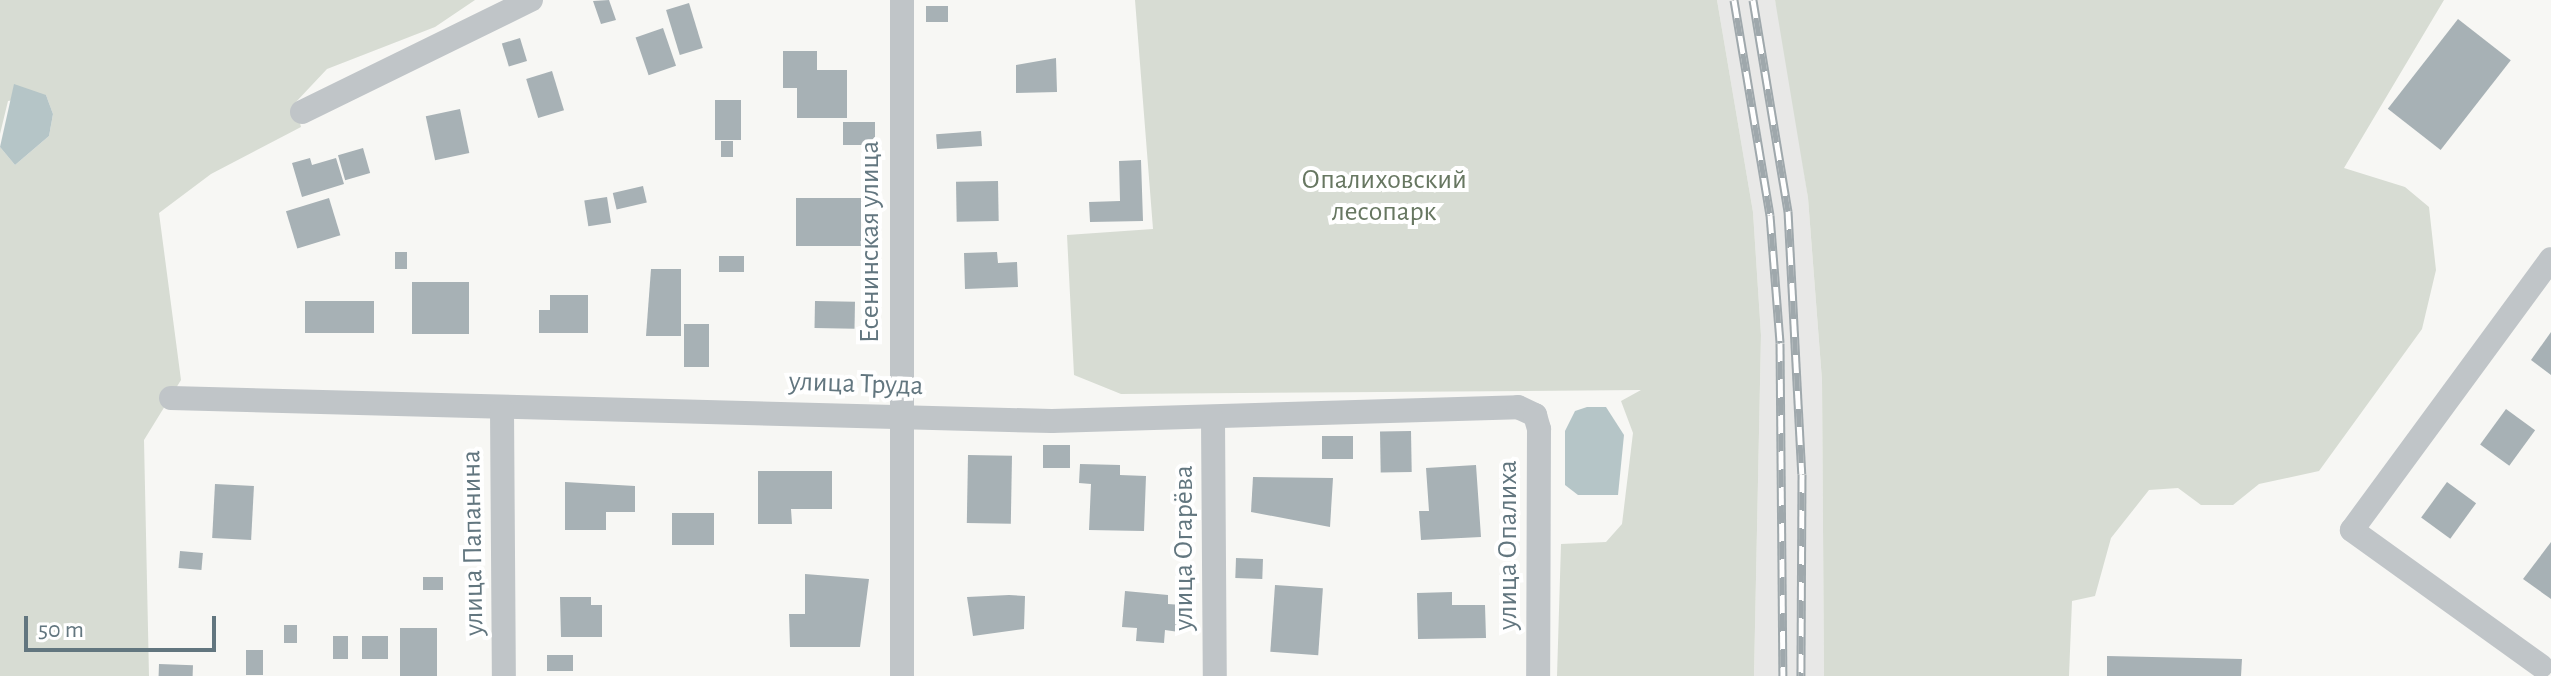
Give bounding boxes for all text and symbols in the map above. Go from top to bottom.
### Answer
street label: Есенинская улица [853,141,887,343]
park label: Опалиховский лесопарк [1301,163,1467,229]
street label: улица Труда [788,365,924,403]
street label: улица Папанина [455,450,491,636]
street label: улица Опалиха [1491,460,1525,630]
street label: улица Огарёва [1167,465,1201,631]
scale bar [28,600,220,650]
text: 50 m [38,618,84,642]

